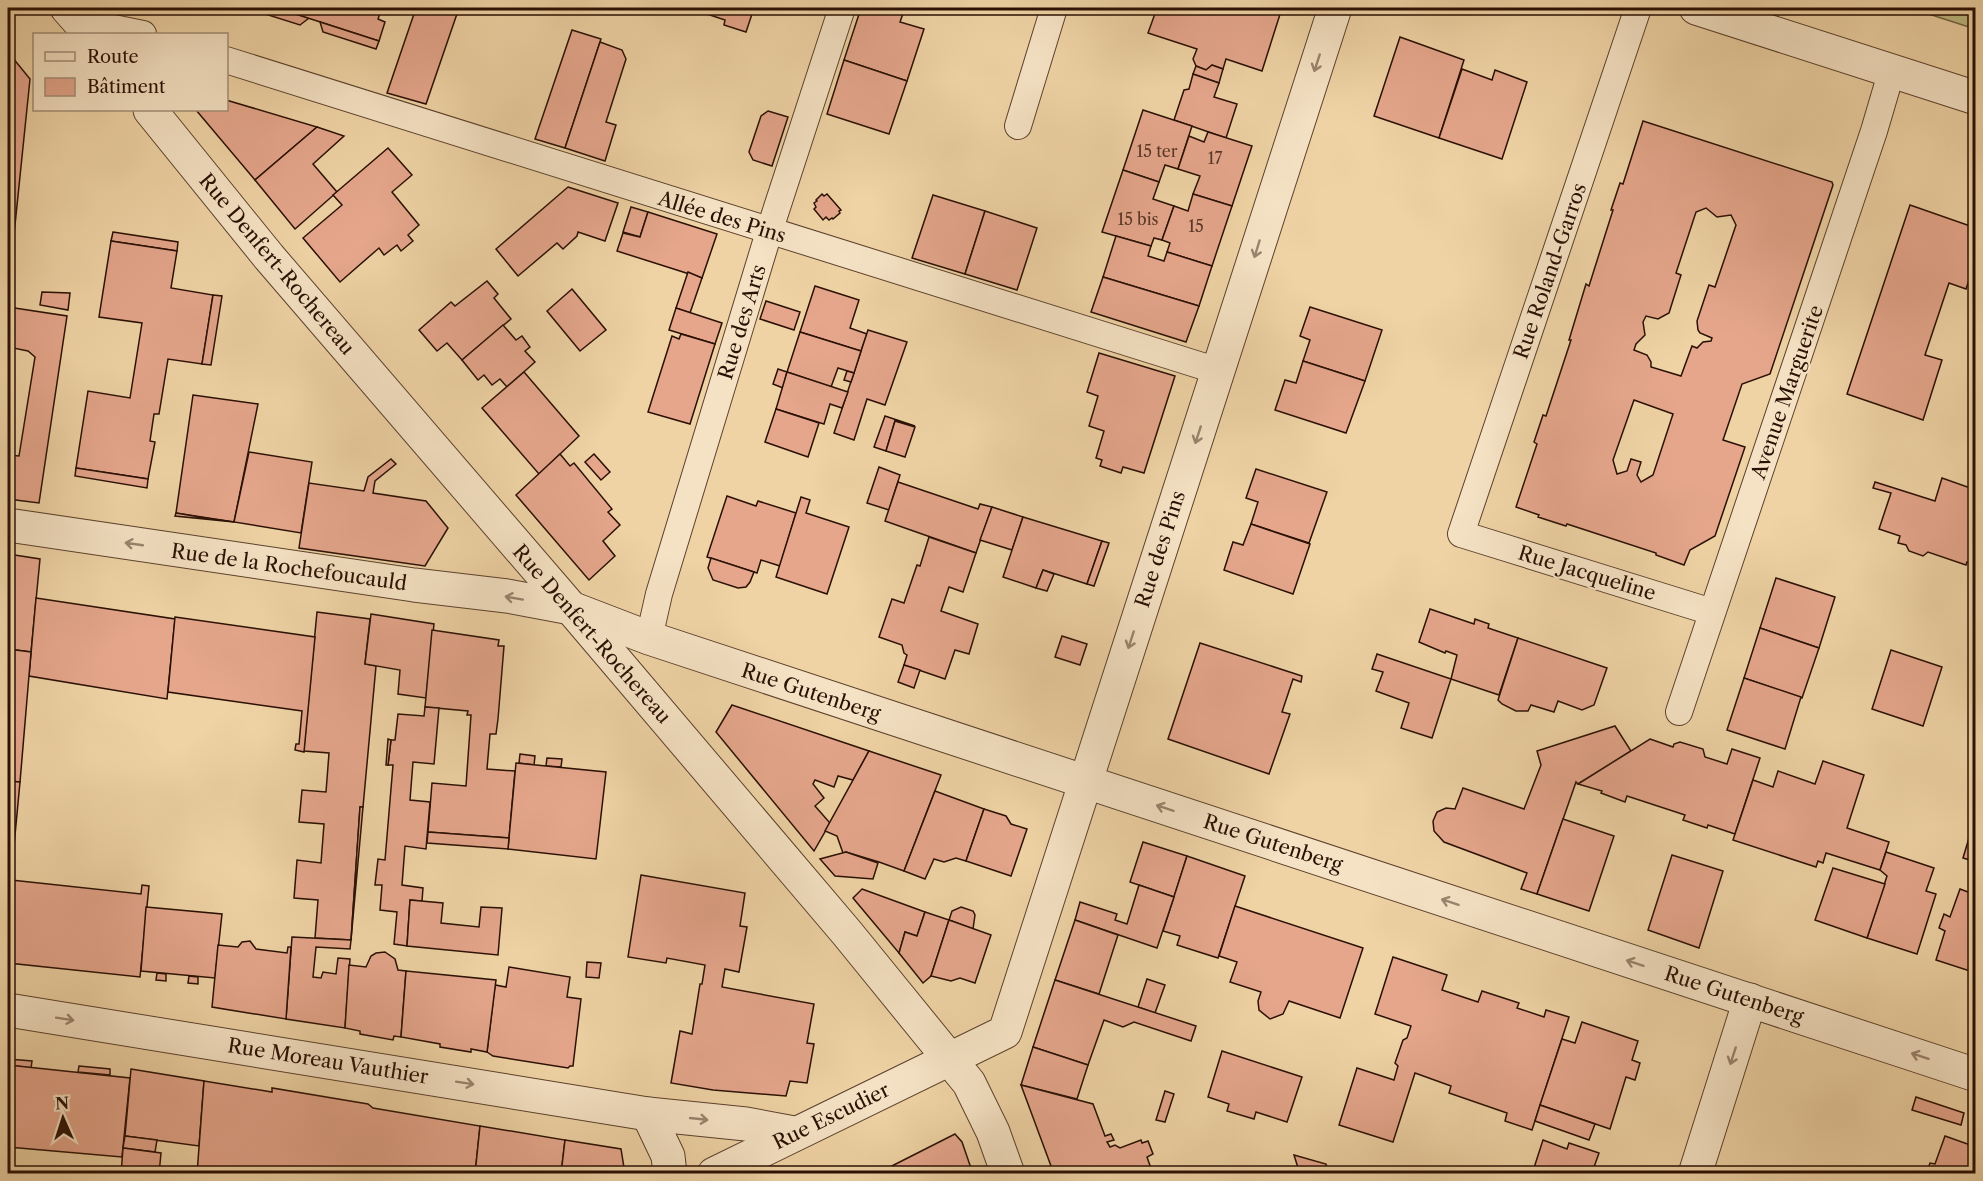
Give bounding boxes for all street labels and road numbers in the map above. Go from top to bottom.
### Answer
street label: Rue Denfert-Rochereau [194,169,360,359]
street label: Rue Roland-Garros [1509,180,1591,362]
street label: Allée des Pins [654,186,789,248]
street label: Rue des Arts [713,262,771,382]
street label: Avenue Marguerite [1746,302,1828,483]
street label: Rue des Pins [1130,488,1190,610]
street label: Rue de la Rochefoucauld [170,539,408,595]
street label: Rue Denfert-Rochereau [508,540,676,728]
street label: Rue Jacqueline [1515,541,1659,605]
street label: Rue Gutenberg [738,658,884,726]
street label: Rue Gutenberg [1200,809,1346,877]
street label: Rue Gutenberg [1661,961,1807,1029]
street label: Rue Moreau Vauthier [226,1033,431,1089]
street label: Rue Escudier [769,1077,894,1155]

